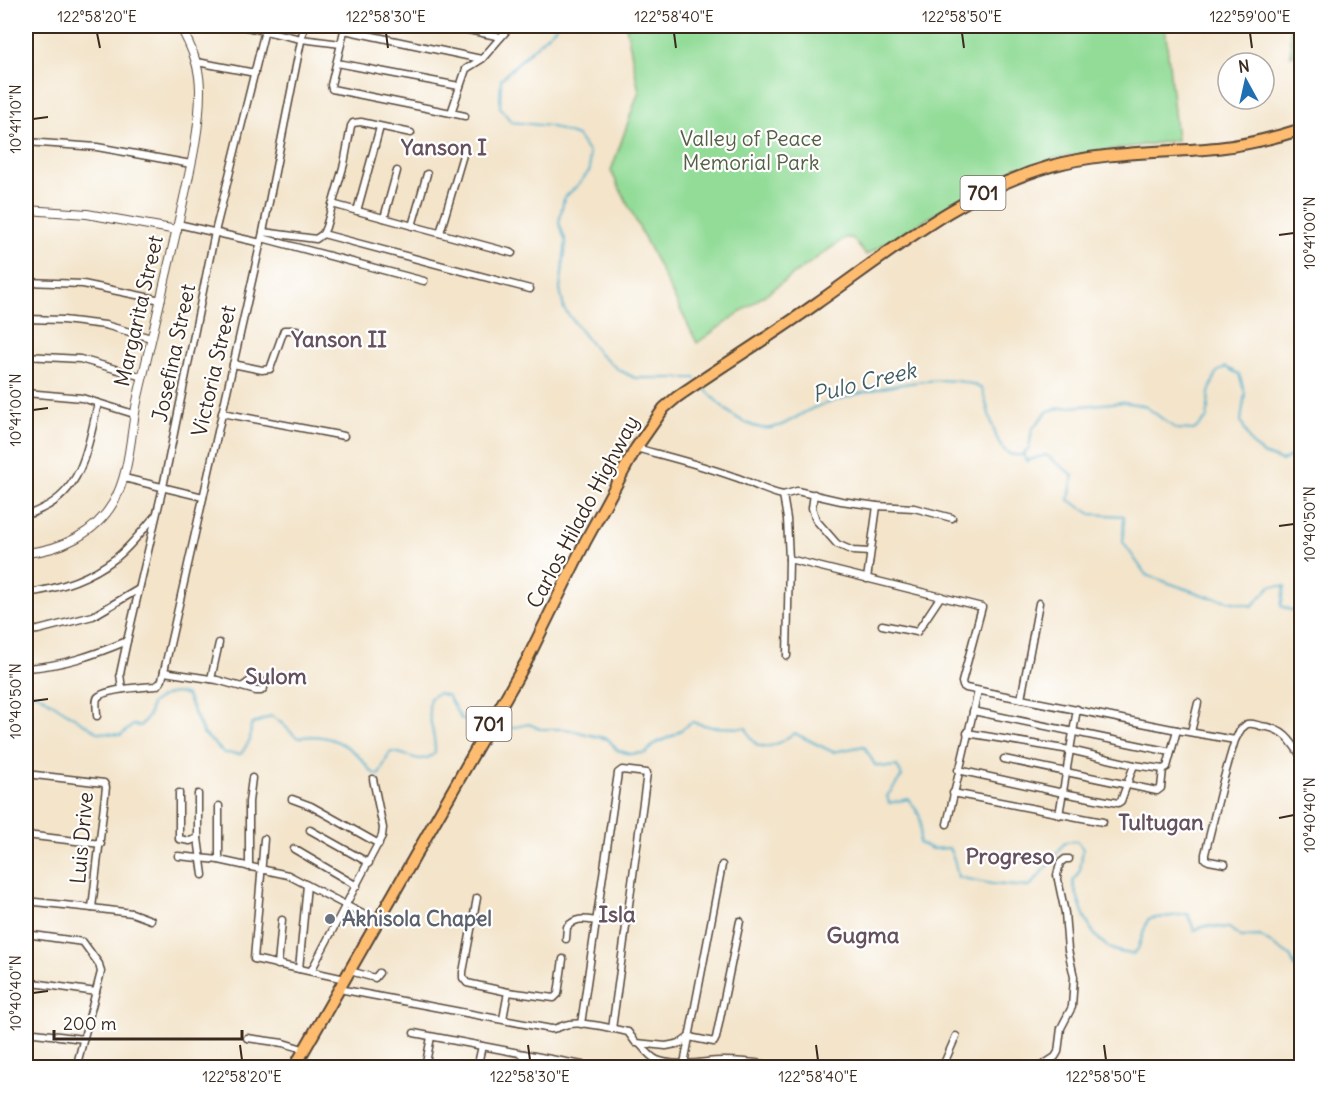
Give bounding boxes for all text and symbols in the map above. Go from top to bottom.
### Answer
text: 122°58'20"E [57,7,137,26]
text: 122°58'30"E [346,7,426,26]
text: 122°58'40"E [634,7,714,26]
text: 122°58'50"E [922,7,1002,26]
text: 122°59'00"E [1209,7,1291,26]
north arrow [1216,51,1276,111]
text: N [1237,55,1251,77]
text: 10°41'10"N [6,84,25,154]
park label: Valley of Peace Memorial Park [680,125,822,176]
district label: Yanson I [400,133,487,161]
road number: 701 [960,176,1006,210]
text: 10°41'00"N [1300,196,1319,270]
street label: Margarita Street [108,233,169,389]
street label: Josefina Street [146,282,201,424]
street label: Victoria Street [185,303,242,439]
district label: Yanson II [290,325,387,353]
water label: Pulo Creek [809,355,921,408]
text: 10°41'00"N [6,373,25,447]
street label: Carlos Hilado Highway [520,411,645,613]
text: 10°40'50"N [1300,486,1319,562]
district label: Sulom [245,662,307,690]
text: 10°40'50"N [6,663,25,739]
road number: 701 [466,707,512,741]
text: 10°40'40"N [1300,777,1319,853]
street label: Luis Drive [64,791,99,885]
district label: Tultugan [1118,808,1204,836]
district label: Progreso [965,842,1055,870]
district label: Isla [598,900,636,928]
place label: Akhisola Chapel [342,905,492,932]
marker: Akhisola Chapel [323,912,337,926]
district label: Gugma [827,921,900,949]
text: 10°40'40"N [6,955,25,1031]
scale bar [54,1003,242,1041]
text: 200 m [63,1012,117,1035]
text: 122°58'20"E [202,1067,282,1086]
text: 122°58'30"E [490,1067,570,1086]
text: 122°58'40"E [778,1067,858,1086]
text: 122°58'50"E [1066,1067,1146,1086]

